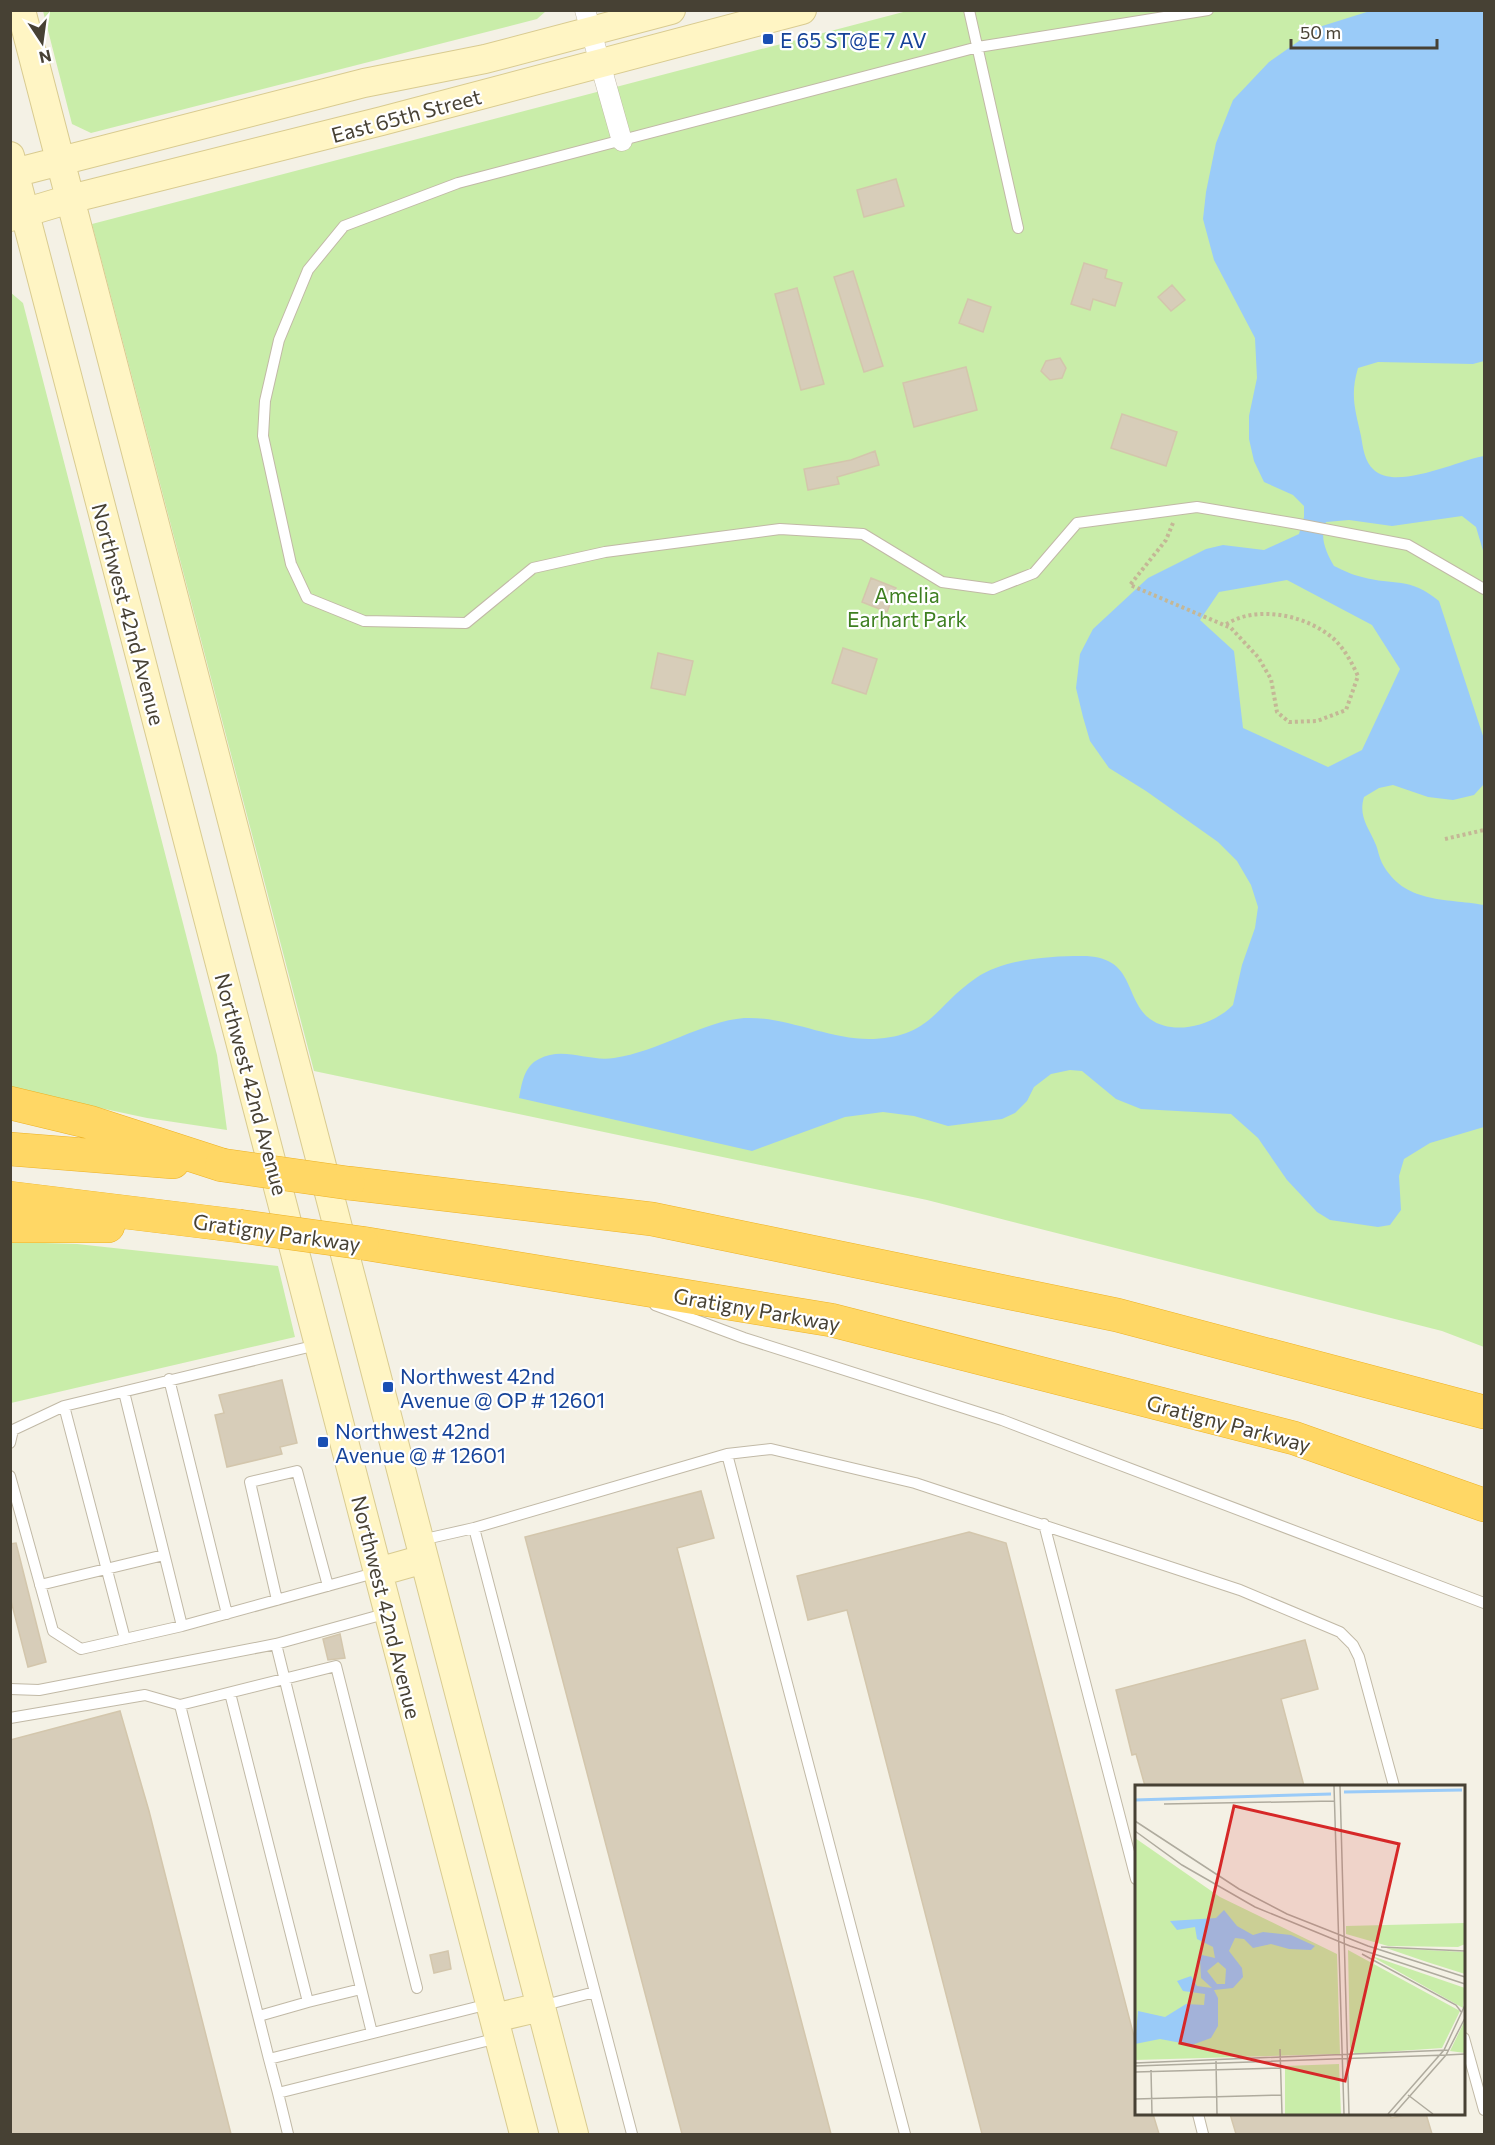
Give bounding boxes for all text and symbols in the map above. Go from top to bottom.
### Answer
north arrow [12,12,72,72]
scale bar [1291,12,1436,50]
text: 50 m [1300,21,1341,43]
place label: E 65 ST@E 7 AV [780,27,927,52]
marker: E 65 ST@E 7 AV [761,32,775,46]
text: N [38,46,53,68]
street label: East 65th Street [328,83,484,147]
street label: Northwest 42nd Avenue [87,500,171,728]
park label: Amelia Earhart Park [847,582,967,631]
street label: Northwest 42nd Avenue [210,970,294,1198]
street label: Gratigny Parkway [192,1208,362,1256]
street label: Gratigny Parkway [672,1282,842,1336]
place label: Northwest 42nd Avenue @ OP # 12601 [400,1363,605,1412]
marker: Northwest 42nd Avenue @ OP # 12601 [381,1380,395,1394]
street label: Gratigny Parkway [1144,1389,1314,1457]
place label: Northwest 42nd Avenue @ # 12601 [335,1418,506,1467]
marker: Northwest 42nd Avenue @ # 12601 [316,1435,330,1449]
street label: Northwest 42nd Avenue [347,1493,427,1721]
inset map [1135,1785,1465,2115]

